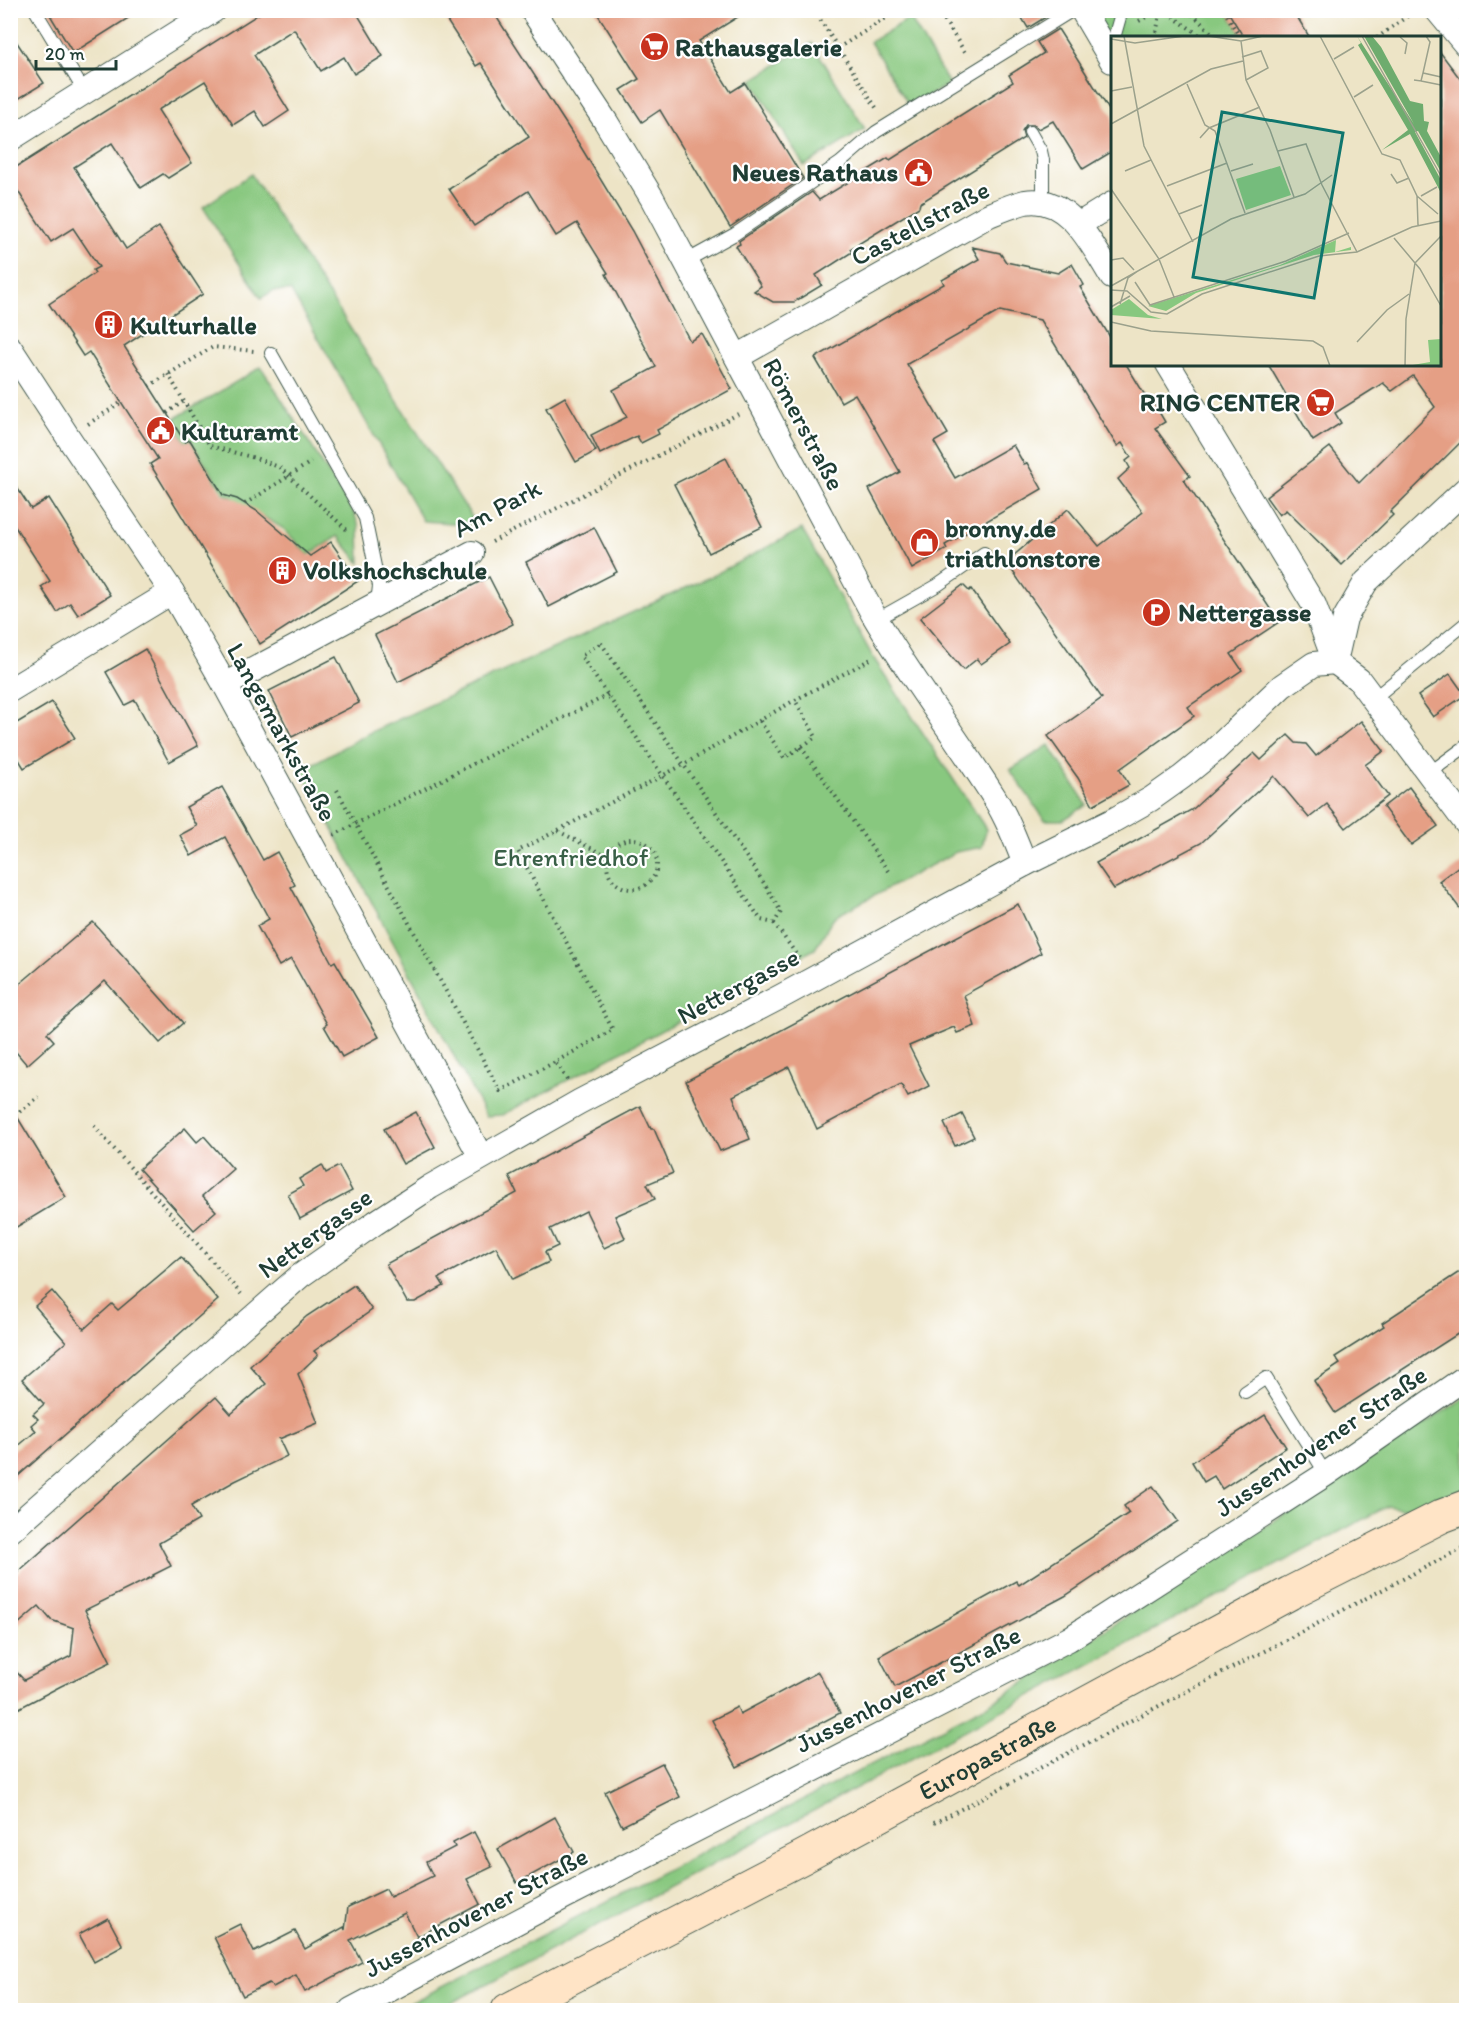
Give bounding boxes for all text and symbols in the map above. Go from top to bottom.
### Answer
supermarket icon: Rathausgalerie [638,31,670,63]
place label: Rathausgalerie [675,31,842,63]
scale bar [36,33,116,71]
inset map [1111,36,1441,366]
text: 20 m [45,43,85,65]
place label: Neues Rathaus [732,156,898,188]
public building icon: Neues Rathaus [903,156,935,188]
street label: Castellstraße [845,173,995,273]
building icon: Kulturhalle [93,309,125,341]
place label: Kulturhalle [130,309,257,341]
street label: Römerstraße [756,352,852,496]
place label: RING CENTER [1140,386,1300,418]
supermarket icon: RING CENTER [1305,386,1337,418]
public building icon: Kulturamt [144,415,176,447]
place label: Kulturamt [181,415,299,447]
street label: Am Park [447,471,547,544]
place label: bronny.de triathlonstore [945,512,1100,574]
shop icon: bronny.de triathlonstore [908,527,940,559]
building icon: Volkshochschule [266,554,298,586]
place label: Volkshochschule [303,554,487,586]
parking icon: Nettergasse [1141,596,1173,628]
place label: Nettergasse [1178,596,1312,628]
street label: Langemarkstraße [220,637,344,827]
park label: Ehrenfriedhof [493,841,649,873]
street label: Nettergasse [672,941,804,1031]
street label: Nettergasse [252,1181,378,1285]
street label: Jussenhovener Straße [1209,1358,1433,1524]
street label: Jussenhovener Straße [790,1618,1026,1760]
street label: Europastraße [913,1707,1062,1807]
street label: Jussenhovener Straße [359,1840,593,1984]

